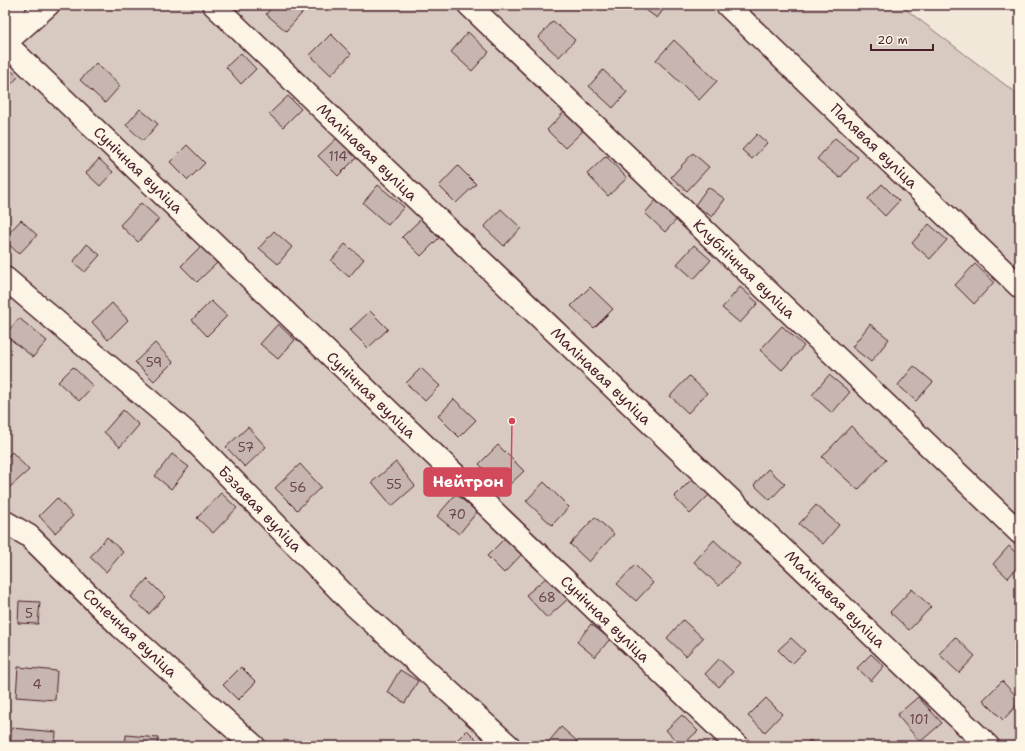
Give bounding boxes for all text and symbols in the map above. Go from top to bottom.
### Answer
scale bar [871,26,933,52]
text: 20 m [877,32,908,48]
street label: Малінавая вуліца [312,99,422,206]
street label: Палявая вуліца [826,99,922,193]
street label: Сунічная вуліца [89,122,188,218]
house number: 114 [329,148,347,165]
street label: Клубнічная вуліца [688,215,800,324]
street label: Малінавая вуліца [546,323,656,430]
street label: Сунічная вуліца [322,347,421,443]
house number: 59 [146,354,162,371]
house number: 57 [238,439,254,456]
street label: Бэзавая вуліца [214,462,307,557]
callout: Нейтрон [424,468,511,496]
text: Нейтрон [432,471,504,492]
house number: 55 [386,476,402,493]
house number: 56 [290,479,306,496]
house number: 70 [448,506,466,523]
street label: Малінавая вуліца [780,546,890,653]
street label: Сунічная вуліца [556,571,655,667]
street label: Сонечная вуліца [79,584,182,682]
house number: 68 [538,589,556,606]
house number: 5 [25,605,33,622]
house number: 4 [32,676,42,693]
house number: 101 [909,711,929,728]

